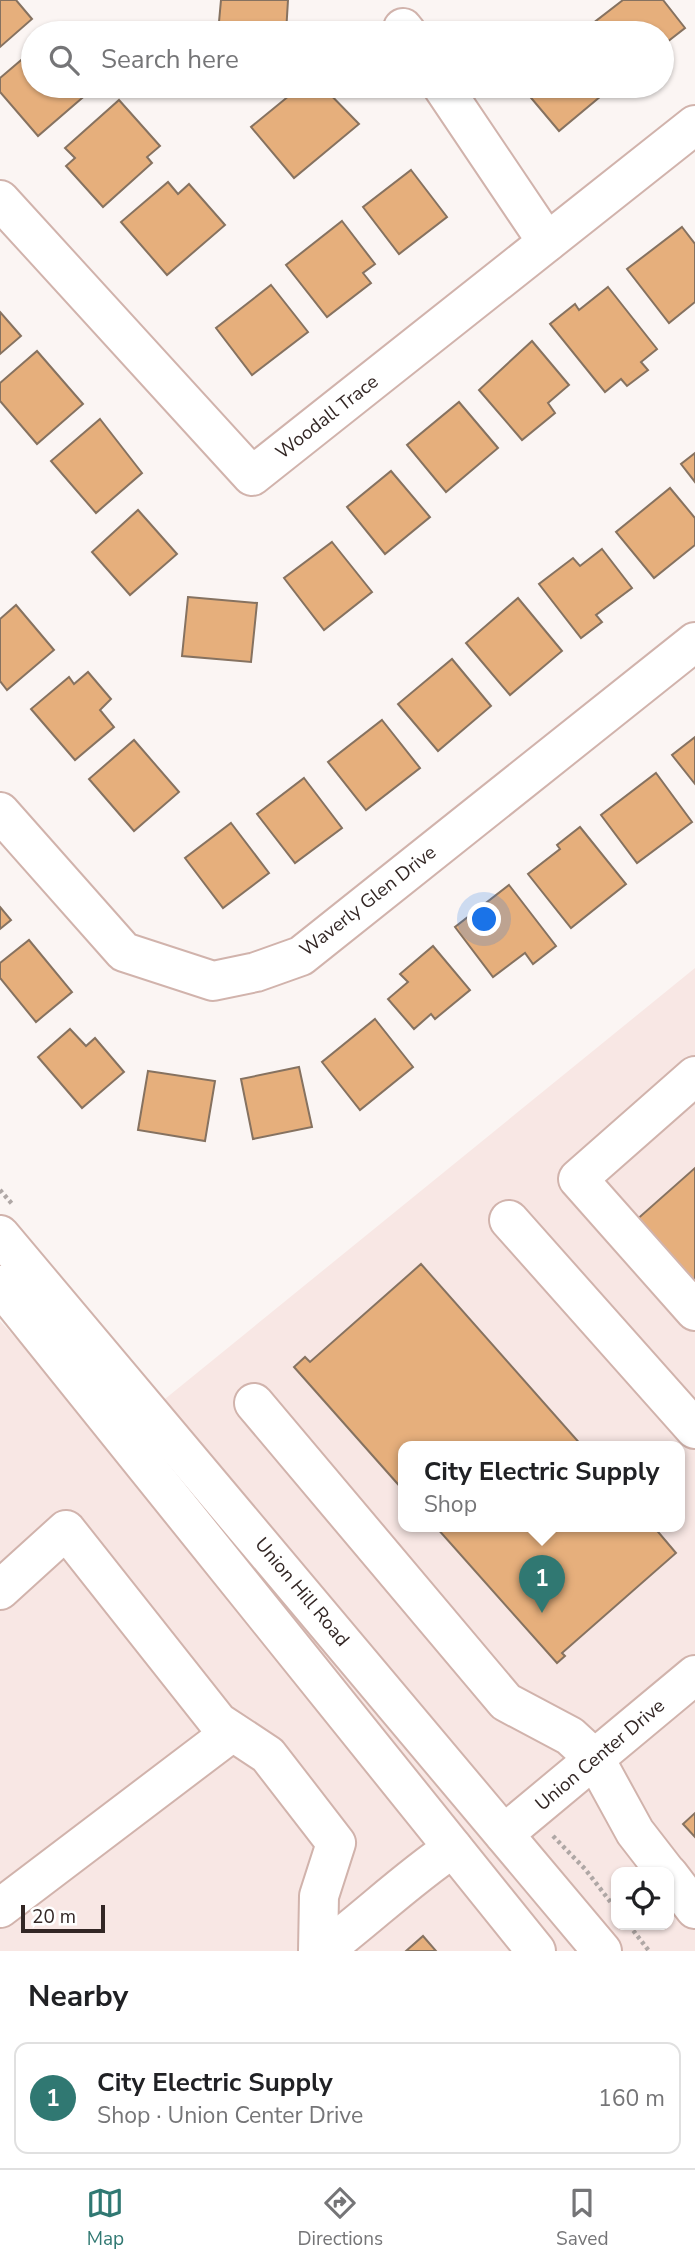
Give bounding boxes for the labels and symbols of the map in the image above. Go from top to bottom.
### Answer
street label: Woodall Trace [270,369,384,465]
street label: Waverly Glen Drive [294,839,442,963]
your location [467,902,501,936]
street label: Union Hill Road [249,1532,355,1652]
pin: 1 [519,1555,565,1613]
street label: Union Center Drive [530,1693,670,1817]
scale bar [21,1902,105,1934]

